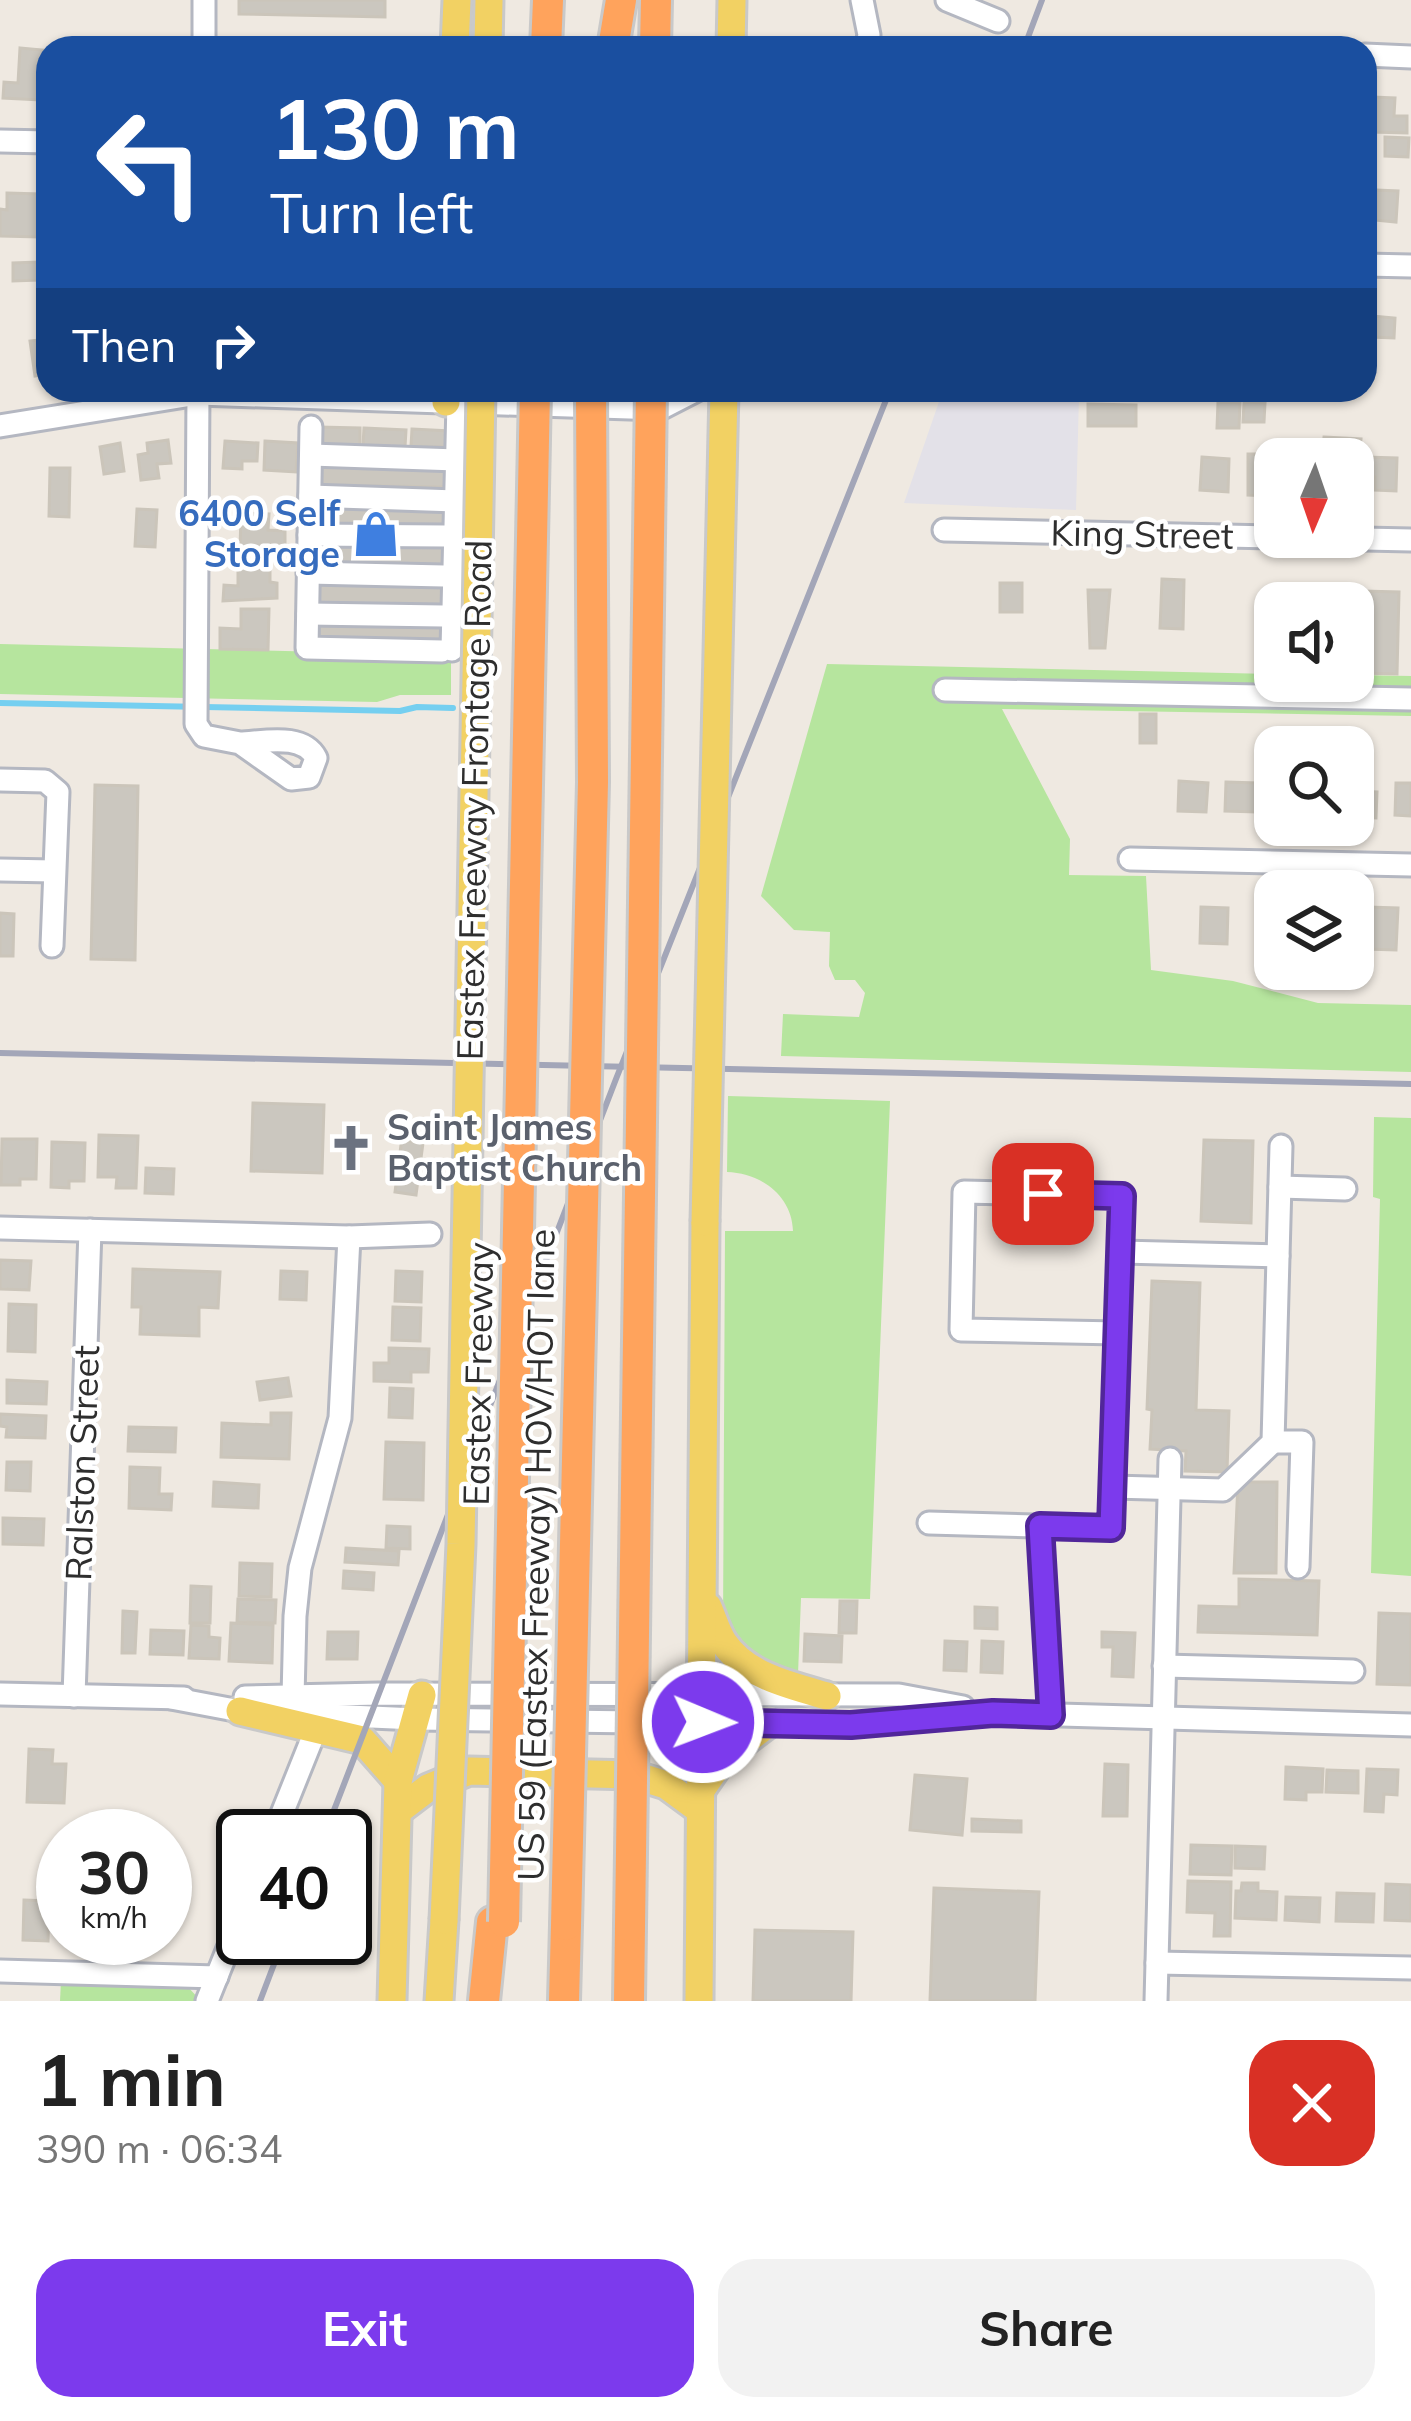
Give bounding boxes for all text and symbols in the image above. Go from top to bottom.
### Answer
text: 130 m [270,75,520,180]
icon: left [72,84,228,240]
text: Turn left [270,179,473,247]
icon: right [200,312,266,378]
text: Then [72,317,176,373]
north arrow [1254,438,1374,558]
map controls [1254,438,1374,990]
place label: 6400 Self Storage [178,490,341,576]
shop icon: 6400 Self Storage [351,509,401,559]
street label: King Street [1050,509,1234,558]
street label: Eastex Freeway Frontage Road [446,539,501,1061]
button: sound [1254,582,1374,702]
button: search [1254,726,1374,846]
button: layers [1254,870,1374,990]
place label: Saint James Baptist Church [387,1104,642,1190]
church icon: Saint James Baptist Church [326,1123,376,1173]
pin [992,1143,1094,1245]
icon: arrive [1010,1161,1076,1227]
street label: US 59 (Eastex Freeway) HOV/HOT lane [507,1229,564,1881]
street label: Eastex Freeway [453,1242,502,1506]
street label: Ralston Street [55,1344,108,1582]
position arrow [640,1659,766,1785]
speed limit sign: 40 [216,1809,372,1965]
text: 30 [78,1834,150,1909]
text: km/h [80,1898,148,1936]
text: 1 min [36,2034,226,2124]
button: close [1249,2040,1375,2166]
text: 390 m · 06:34 [36,2124,282,2173]
button: Exit [36,2259,694,2397]
button: Share [718,2259,1375,2397]

